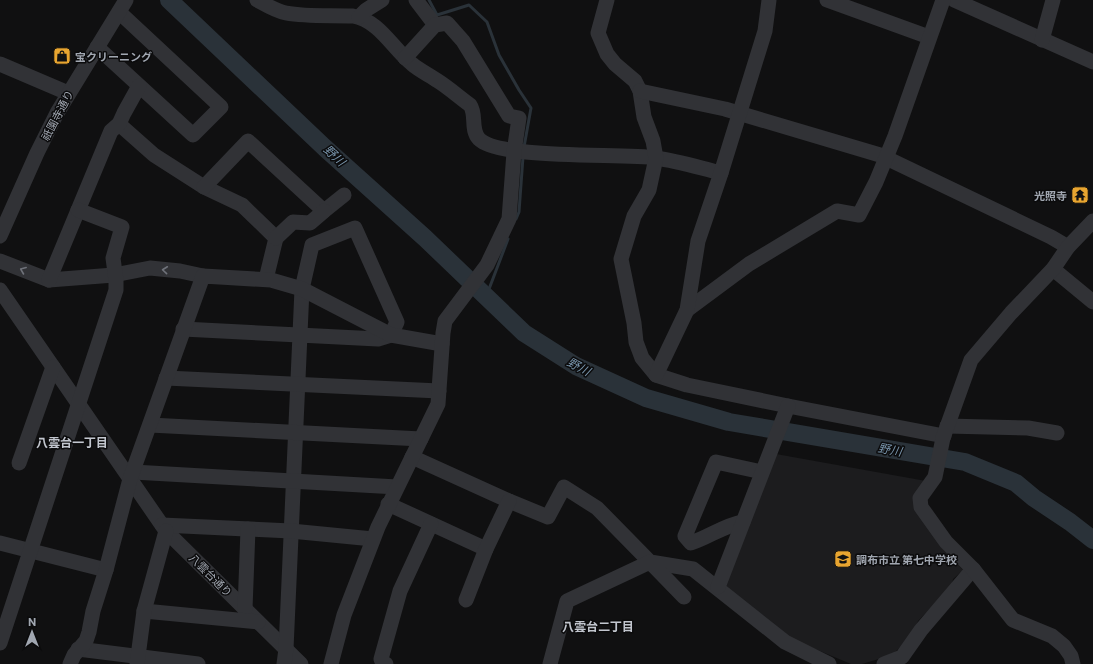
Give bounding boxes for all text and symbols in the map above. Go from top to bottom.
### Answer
shop icon: 宝クリーニング [52,46,72,66]
place label: 宝クリーニング [75,50,152,63]
street label: 祇園寺通り [38,88,76,142]
water label: 野川 [321,142,350,170]
temple icon: 光照寺 [1070,185,1090,205]
place label: 光照寺 [1034,189,1067,202]
one-way arrow [162,265,168,274]
one-way arrow [20,267,27,275]
water label: 野川 [565,354,595,379]
district label: 八雲台一丁目 [36,435,108,449]
water label: 野川 [877,440,905,458]
school or university icon: 調布市立 第七中学校 [833,549,853,569]
street label: 八雲台通り [187,551,235,599]
place label: 調布市立 第七中学校 [856,553,957,566]
north arrow [12,612,52,652]
text: N [28,615,36,628]
district label: 八雲台二丁目 [562,619,634,633]

